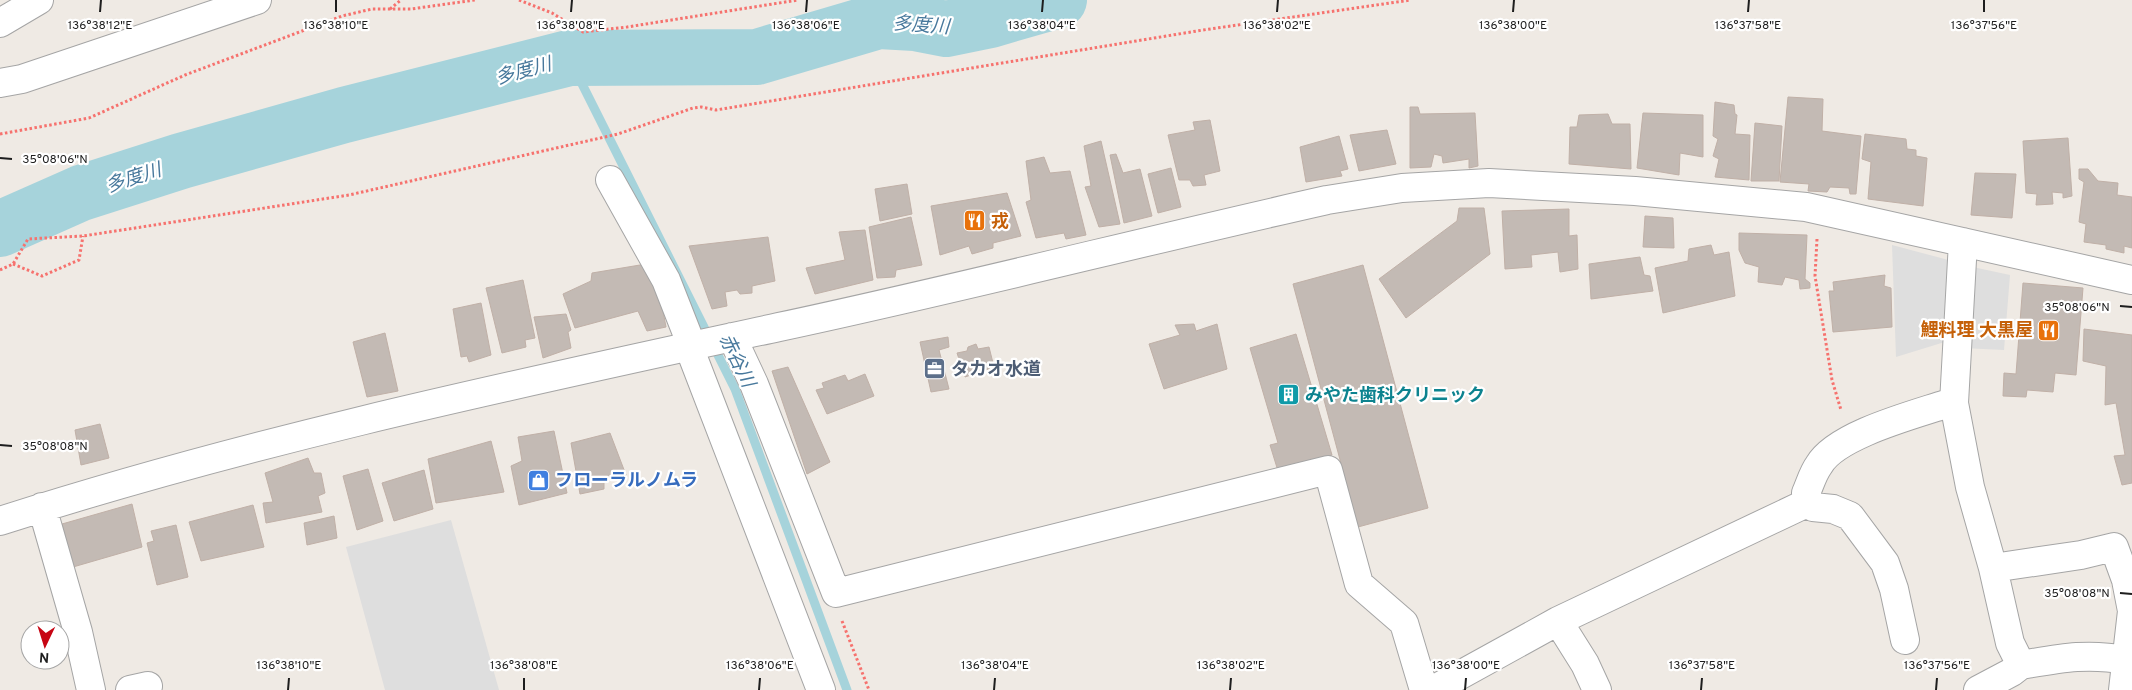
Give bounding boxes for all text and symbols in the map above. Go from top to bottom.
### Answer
water label: 多度川 [892,12,952,40]
text: 136°38'12"E [68,18,132,34]
text: 136°38'10"E [303,18,369,34]
text: 136°38'08"E [537,18,605,34]
text: 136°38'06"E [772,18,840,34]
text: 136°38'04"E [1008,18,1076,34]
text: 136°38'02"E [1243,18,1311,34]
text: 136°38'00"E [1479,18,1547,34]
text: 136°37'58"E [1715,18,1781,34]
text: 136°37'56"E [1951,18,2017,34]
water label: 多度川 [493,52,556,91]
text: 35°08'06"N [22,152,88,168]
water label: 多度川 [103,158,166,199]
restaurant icon: 戎 [963,209,987,233]
place label: 戎 [991,211,1009,234]
text: 35°08'06"N [2044,300,2110,316]
restaurant icon: 鯉料理 大黒屋 [2037,318,2061,342]
place label: 鯉料理 大黒屋 [1921,320,2033,343]
water label: 赤谷川 [713,330,760,394]
office icon: タカオ水道 [923,357,947,381]
place label: タカオ水道 [951,359,1041,382]
building icon: みやた歯科クリニック [1277,383,1301,407]
place label: みやた歯科クリニック [1305,385,1485,408]
text: 35°08'08"N [22,439,88,455]
shop icon: フローラルノムラ [527,468,551,492]
place label: フローラルノムラ [555,470,698,493]
text: 35°08'08"N [2044,586,2110,602]
north arrow [20,620,70,670]
text: N [39,648,50,665]
text: 136°38'10"E [256,658,322,674]
text: 136°38'08"E [490,658,558,674]
text: 136°38'06"E [726,658,794,674]
text: 136°38'04"E [961,658,1029,674]
text: 136°38'02"E [1197,658,1265,674]
text: 136°38'00"E [1432,658,1500,674]
text: 136°37'58"E [1669,658,1735,674]
text: 136°37'56"E [1904,658,1970,674]

